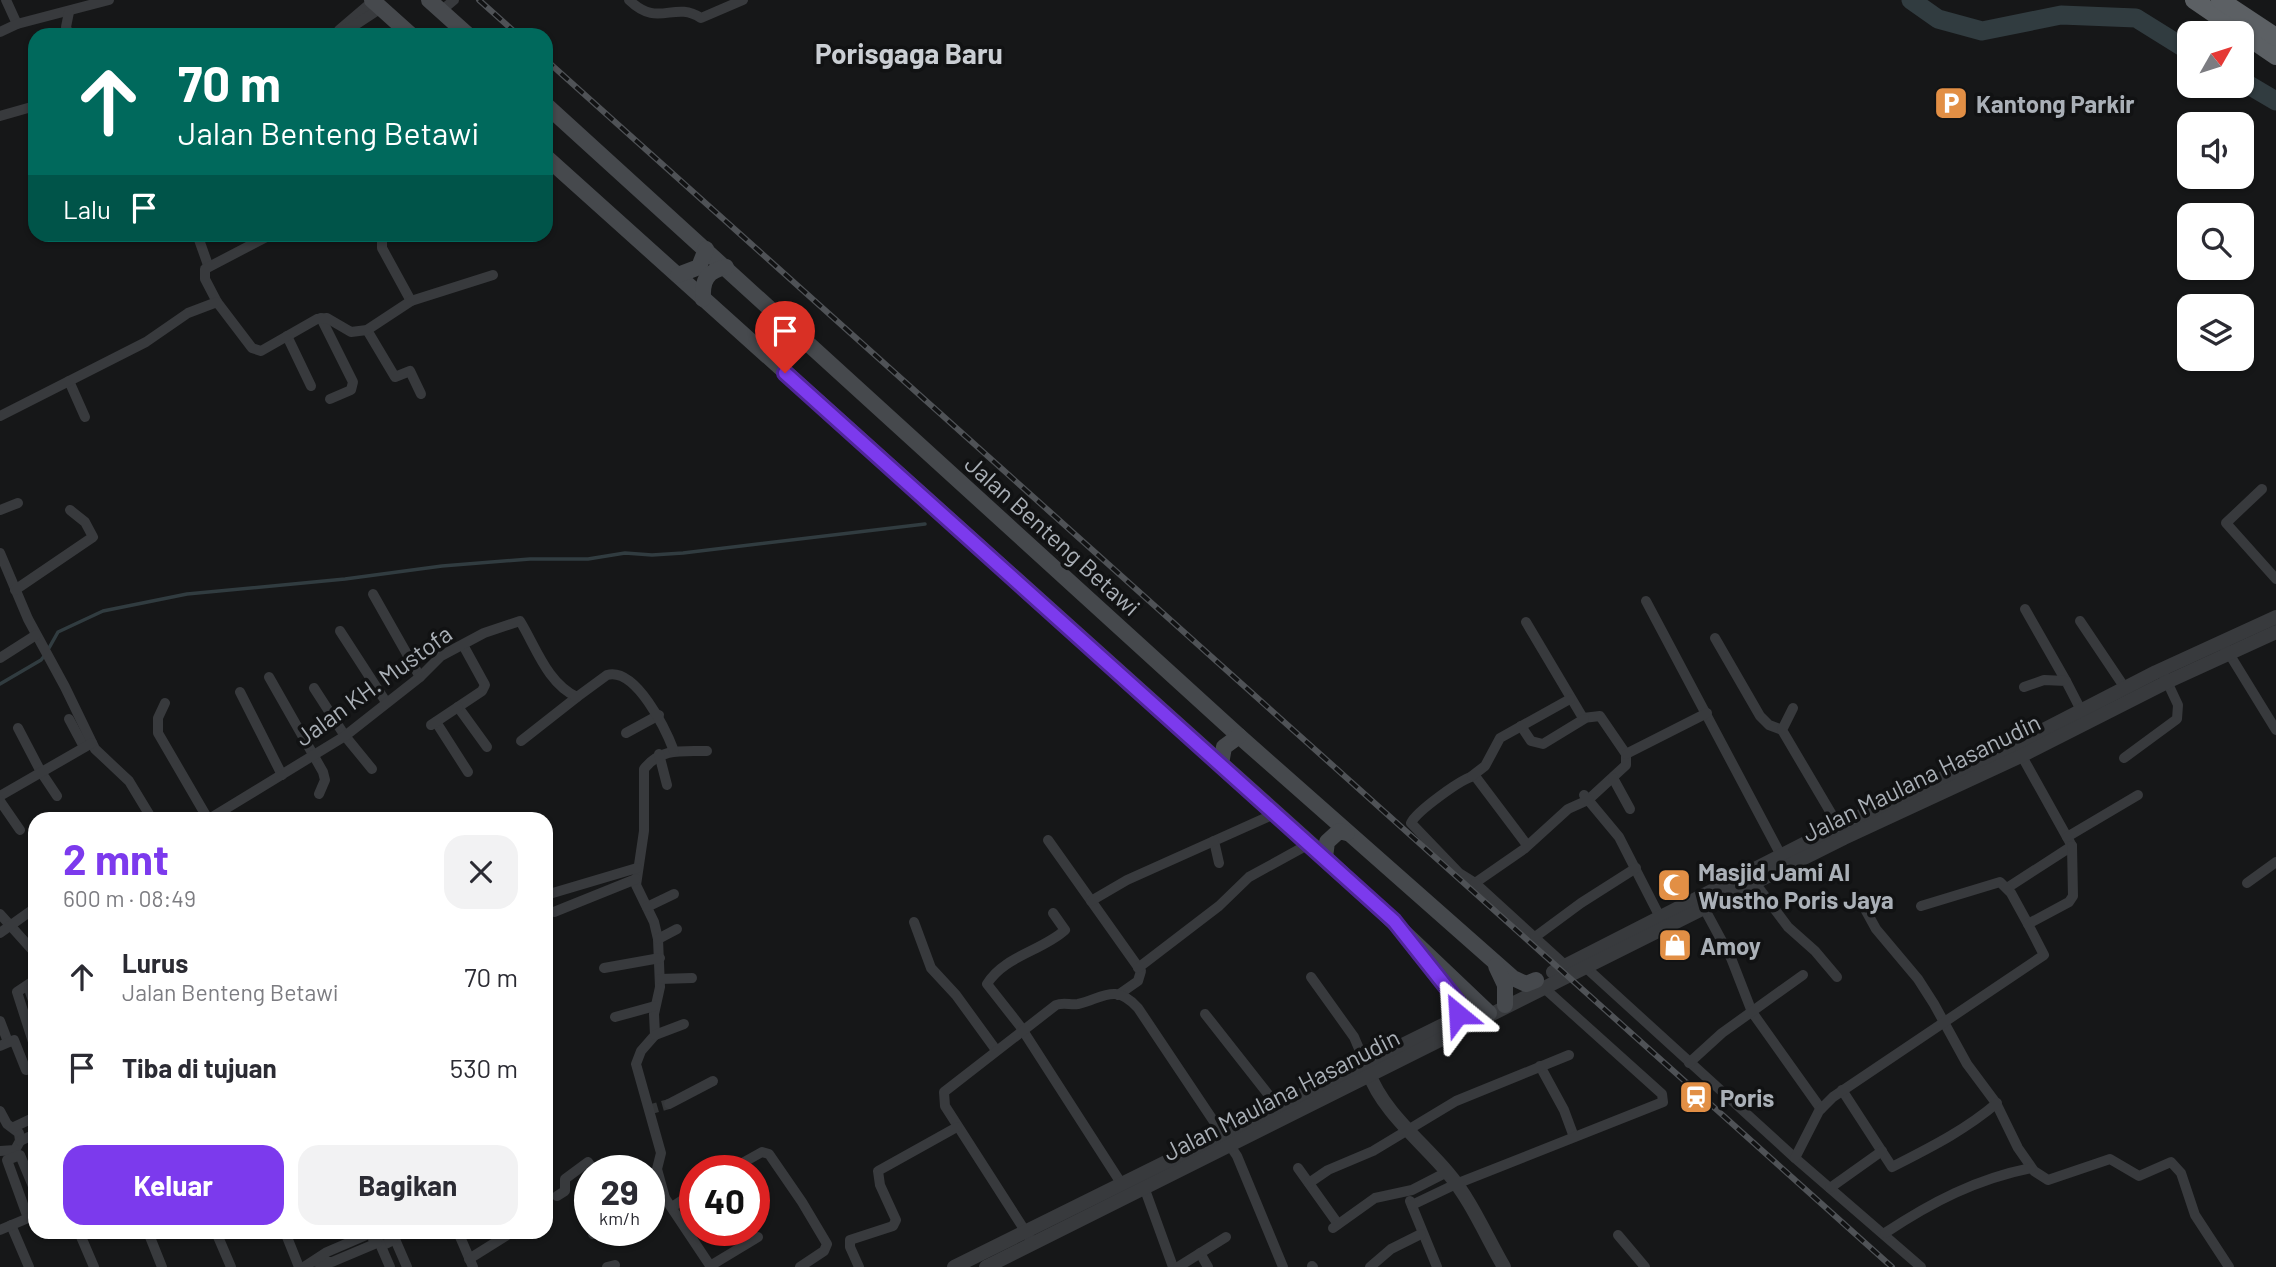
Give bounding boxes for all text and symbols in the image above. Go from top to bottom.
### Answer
north arrow [2177,21,2254,98]
map controls [2177,21,2254,371]
district label: Porisgaga Baru [815,36,1003,70]
text: 70 m [178,53,281,112]
icon: ahead [63,56,154,147]
parking icon: Kantong Parkir [1932,84,1970,122]
place label: Kantong Parkir [1976,89,2135,118]
button: sound [2177,112,2254,189]
text: Jalan Benteng Betawi [178,113,479,151]
icon: arrive [125,189,163,227]
text: Lalu [63,193,111,224]
button: search [2177,203,2254,280]
button: layers [2177,294,2254,371]
pin [755,301,815,373]
icon: arrive [766,312,804,350]
street label: Jalan Benteng Betawi [959,449,1147,621]
street label: Jalan KH. Mustofa [289,618,457,752]
street label: Jalan Maulana Hasanudin [1797,707,2045,847]
text: 2 mnt [63,833,169,883]
button: close [444,835,518,909]
place label: Masjid Jami Al Wustho Poris Jaya [1698,857,1894,914]
mosque icon: Masjid Jami Al Wustho Poris Jaya [1655,866,1693,904]
text: 600 m · 08:49 [63,884,196,912]
shop icon: Amoy [1656,926,1694,964]
place label: Amoy [1700,931,1761,960]
text: Lurus [122,947,188,978]
icon: ahead [63,958,101,996]
text: 70 m [464,961,518,992]
position arrow [1421,977,1495,1051]
text: Jalan Benteng Betawi [122,978,339,1006]
street label: Jalan Maulana Hasanudin [1158,1022,1404,1166]
icon: arrive [63,1049,101,1087]
text: Tiba di tujuan [122,1052,277,1083]
text: 530 m [450,1052,518,1083]
station icon: Poris [1677,1078,1715,1116]
place label: Poris [1720,1083,1774,1112]
button: Keluar [63,1145,284,1225]
button: Bagikan [298,1145,518,1225]
speed limit sign: 40 [679,1155,770,1246]
text: 29 [600,1170,639,1212]
text: km/h [599,1207,640,1229]

